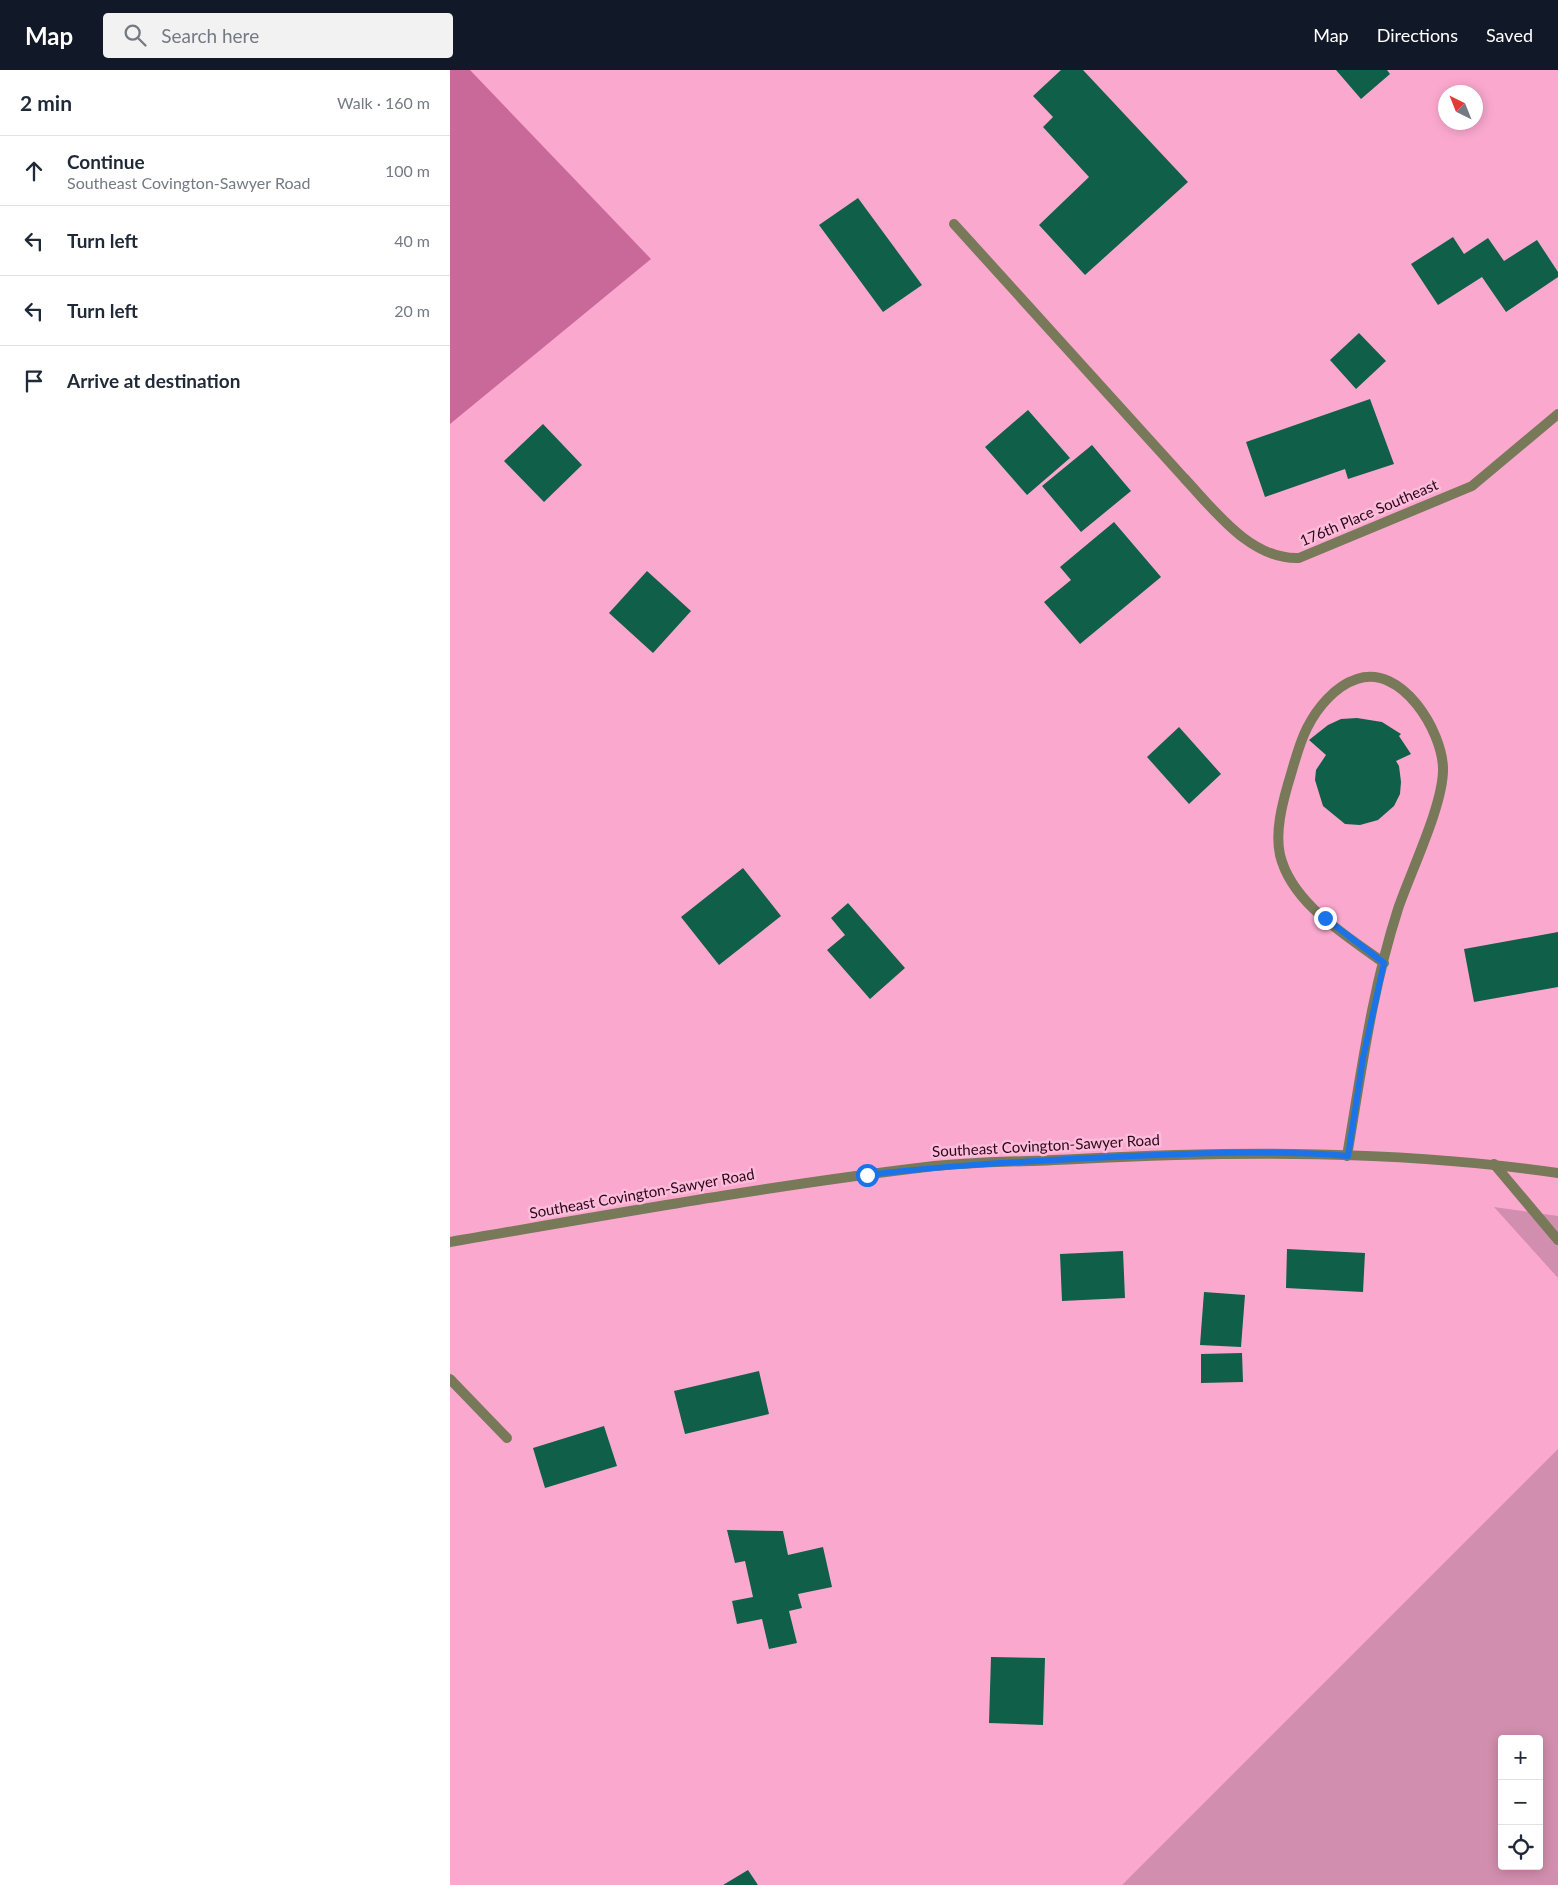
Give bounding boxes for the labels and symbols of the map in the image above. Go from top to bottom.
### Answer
north arrow [1438,85,1483,130]
street label: 176th Place Southeast [1297,475,1441,549]
route end [1314,907,1337,930]
street label: Southeast Covington-Sawyer Road [932,1130,1160,1160]
street label: Southeast Covington-Sawyer Road [528,1164,756,1222]
route start [856,1164,879,1187]

